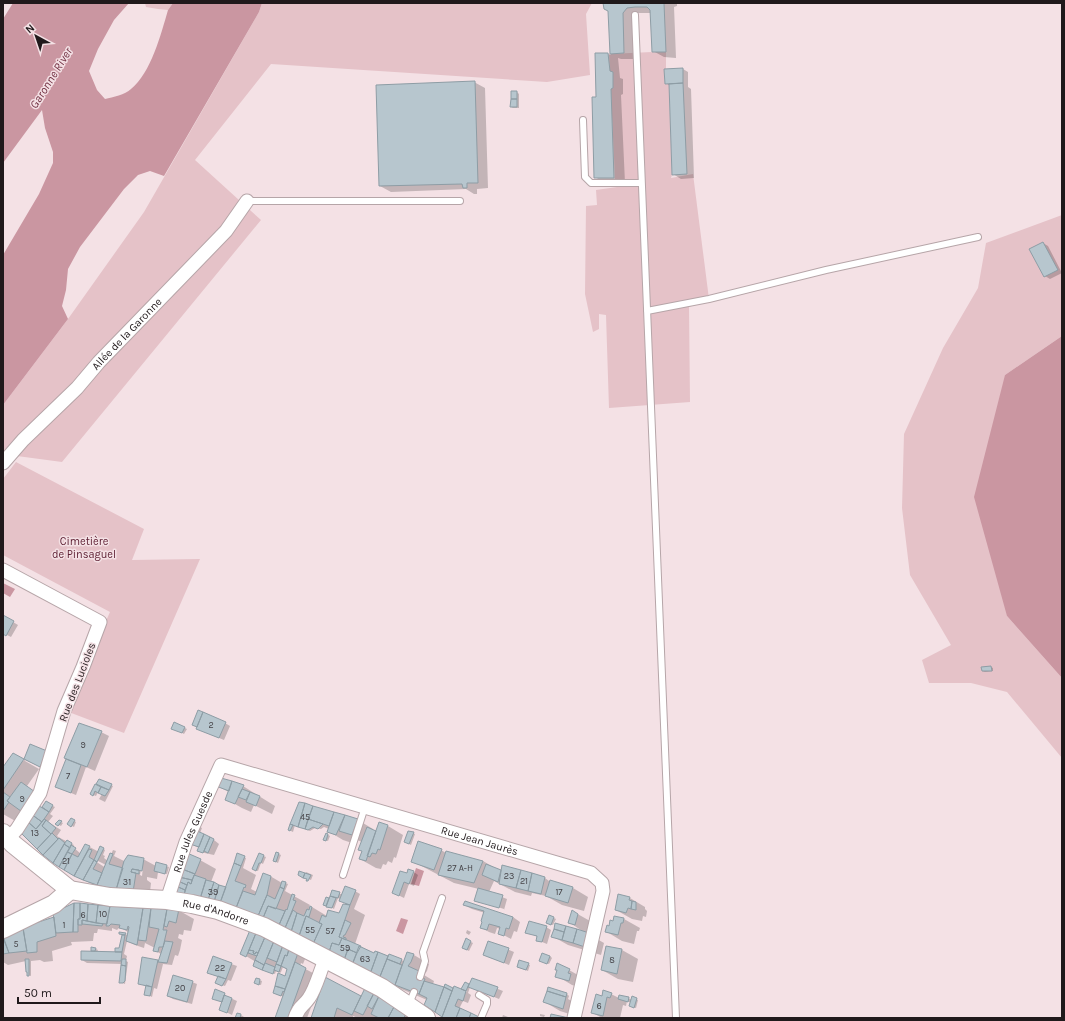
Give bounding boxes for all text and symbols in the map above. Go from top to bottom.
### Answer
north arrow [16,16,56,56]
text: N [23,21,37,36]
water label: Garonne River [27,44,76,111]
street label: Allée de la Garonne [89,295,165,373]
park label: Cimetière de Pinsaguel [52,535,116,561]
street label: Rue des Lucioles [56,641,99,723]
house number: 2 [208,720,214,730]
house number: 9 [80,740,86,750]
house number: 7 [66,771,71,781]
street label: Rue Jules Guesde [170,789,216,874]
house number: 9 [19,794,25,804]
house number: 45 [300,812,310,822]
street label: Rue Jean Jaurès [439,824,520,858]
house number: 13 [31,828,39,838]
house number: 21 [62,856,70,866]
house number: 27 A-H [447,863,473,873]
house number: 23 [504,871,514,881]
house number: 21 [520,876,528,886]
house number: 31 [123,877,131,887]
house number: 39 [208,887,218,897]
house number: 17 [555,887,563,897]
street label: Rue d'Andorre [181,897,251,928]
house number: 10 [99,909,107,919]
house number: 6 [80,910,86,920]
house number: 1 [63,920,66,930]
house number: 55 [305,925,315,935]
house number: 57 [325,926,335,936]
house number: 5 [13,939,19,949]
house number: 59 [340,943,350,953]
house number: 63 [360,954,370,964]
house number: 8 [609,955,615,965]
house number: 22 [215,963,225,973]
scale bar [18,979,100,1005]
house number: 20 [175,983,185,993]
text: 50 m [24,986,52,1000]
house number: 6 [596,1001,602,1011]

